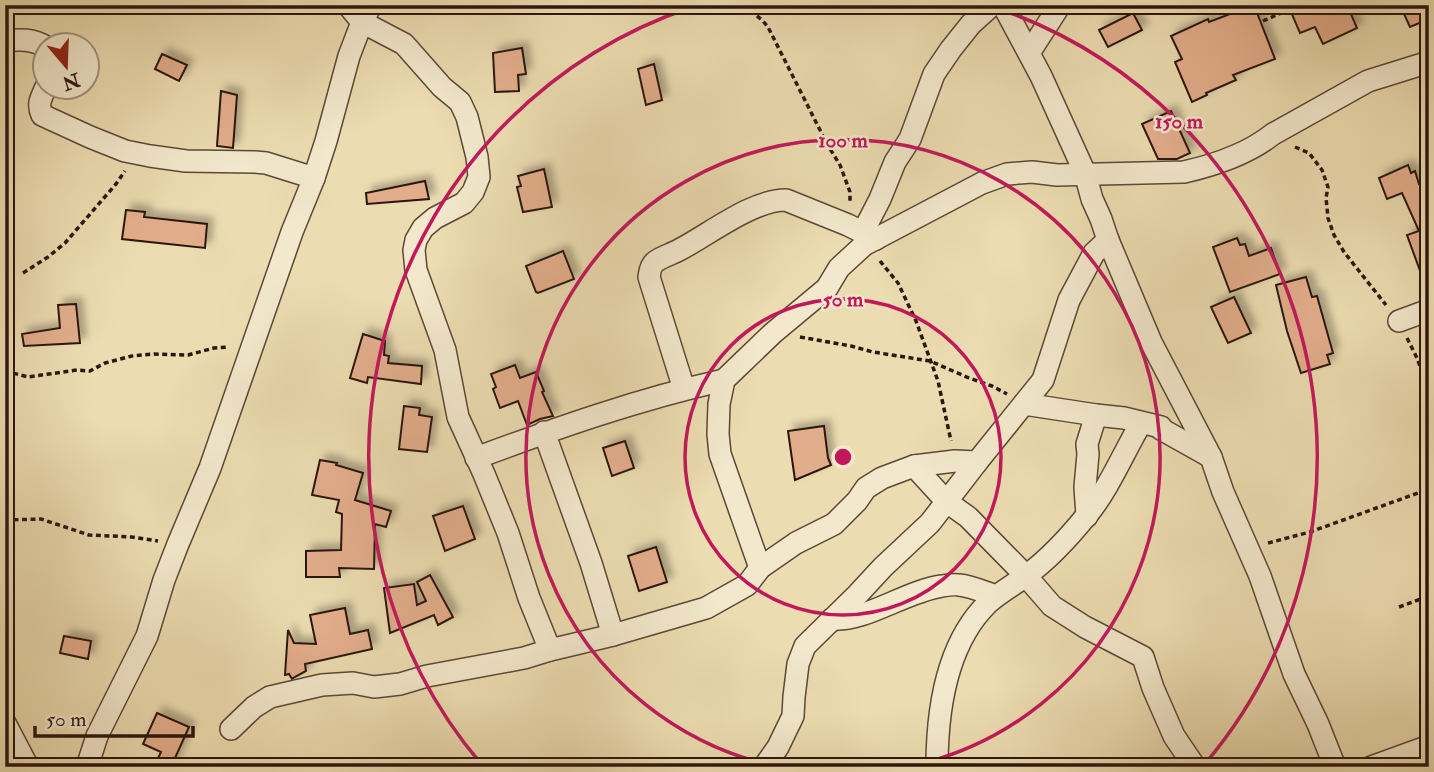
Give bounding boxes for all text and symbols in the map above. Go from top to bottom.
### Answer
north arrow [32,32,102,102]
text: N [58,67,84,96]
text: 150 m [1155,108,1204,135]
text: 100 m [818,127,869,154]
text: 50 m [823,286,864,313]
centre of rings [831,445,855,469]
scale bar [35,695,192,739]
text: 50 m [46,706,87,733]

